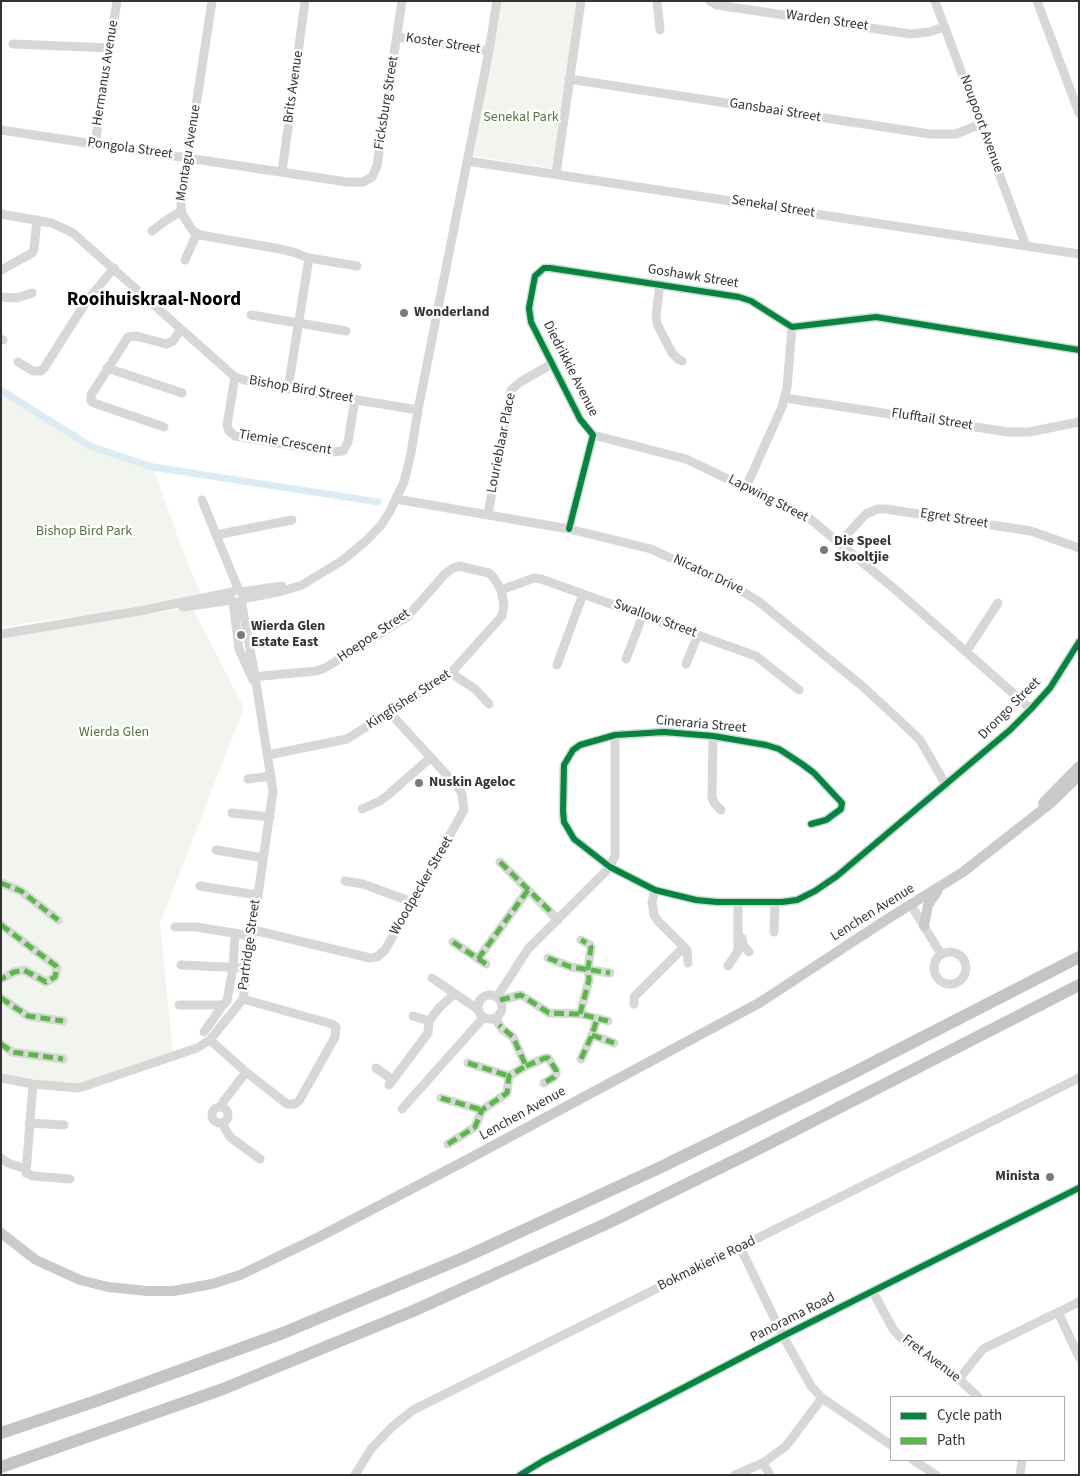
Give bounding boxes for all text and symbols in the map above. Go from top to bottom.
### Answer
street label: Warden Street [785,7,869,35]
street label: Hermanus Avenue [89,19,123,127]
street label: Koster Street [404,30,482,58]
street label: Brits Avenue [281,50,307,124]
street label: Ficksburg Street [371,55,403,151]
street label: Noupoort Avenue [956,73,1006,175]
street label: Gansbaai Street [728,95,822,127]
street label: Montagu Avenue [173,104,205,202]
park label: Senekal Park [483,110,559,126]
street label: Pongola Street [86,135,174,163]
street label: Senekal Street [730,192,816,222]
street label: Goshawk Street [646,262,740,292]
district label: Rooihuiskraal-Noord [67,290,241,312]
place label: Wonderland [414,305,489,321]
marker: Wonderland [398,307,410,319]
street label: Diedrikkie Avenue [539,318,601,420]
street label: Bishop Bird Street [248,373,354,407]
street label: Lourieblaar Place [484,391,520,495]
street label: Flufftail Street [890,405,974,435]
street label: Tiemie Crescent [237,427,333,459]
street label: Lapwing Street [725,472,811,526]
street label: Egret Street [919,505,989,533]
park label: Bishop Bird Park [36,524,132,540]
place label: Die Speel Skooltjie [834,534,891,566]
marker: Die Speel Skooltjie [818,544,830,556]
street label: Nicator Drive [670,551,746,599]
street label: Swallow Street [611,596,699,642]
street label: Hoepoe Street [335,606,413,666]
place label: Wierda Glen Estate East [251,619,325,652]
marker: Wierda Glen Estate East [235,629,247,641]
street label: Kingfisher Street [364,667,454,733]
street label: Drongo Street [975,674,1045,744]
street label: Cineraria Street [655,713,747,737]
park label: Wierda Glen [79,725,149,741]
place label: Nuskin Ageloc [429,775,516,791]
marker: Nuskin Ageloc [413,777,425,789]
street label: Woodpecker Street [387,834,457,938]
street label: Lenchen Avenue [828,880,918,946]
street label: Partridge Street [235,898,265,992]
street label: Lenchen Avenue [477,1083,569,1145]
place label: Minista [995,1169,1040,1185]
marker: Minista [1044,1171,1056,1183]
street label: Bokmakierie Road [655,1233,759,1295]
street label: Panorama Road [748,1289,838,1347]
street label: Fret Avenue [898,1332,964,1386]
legend [890,1396,1065,1461]
text: Cycle path [937,1405,1002,1426]
text: Path [937,1430,965,1451]

